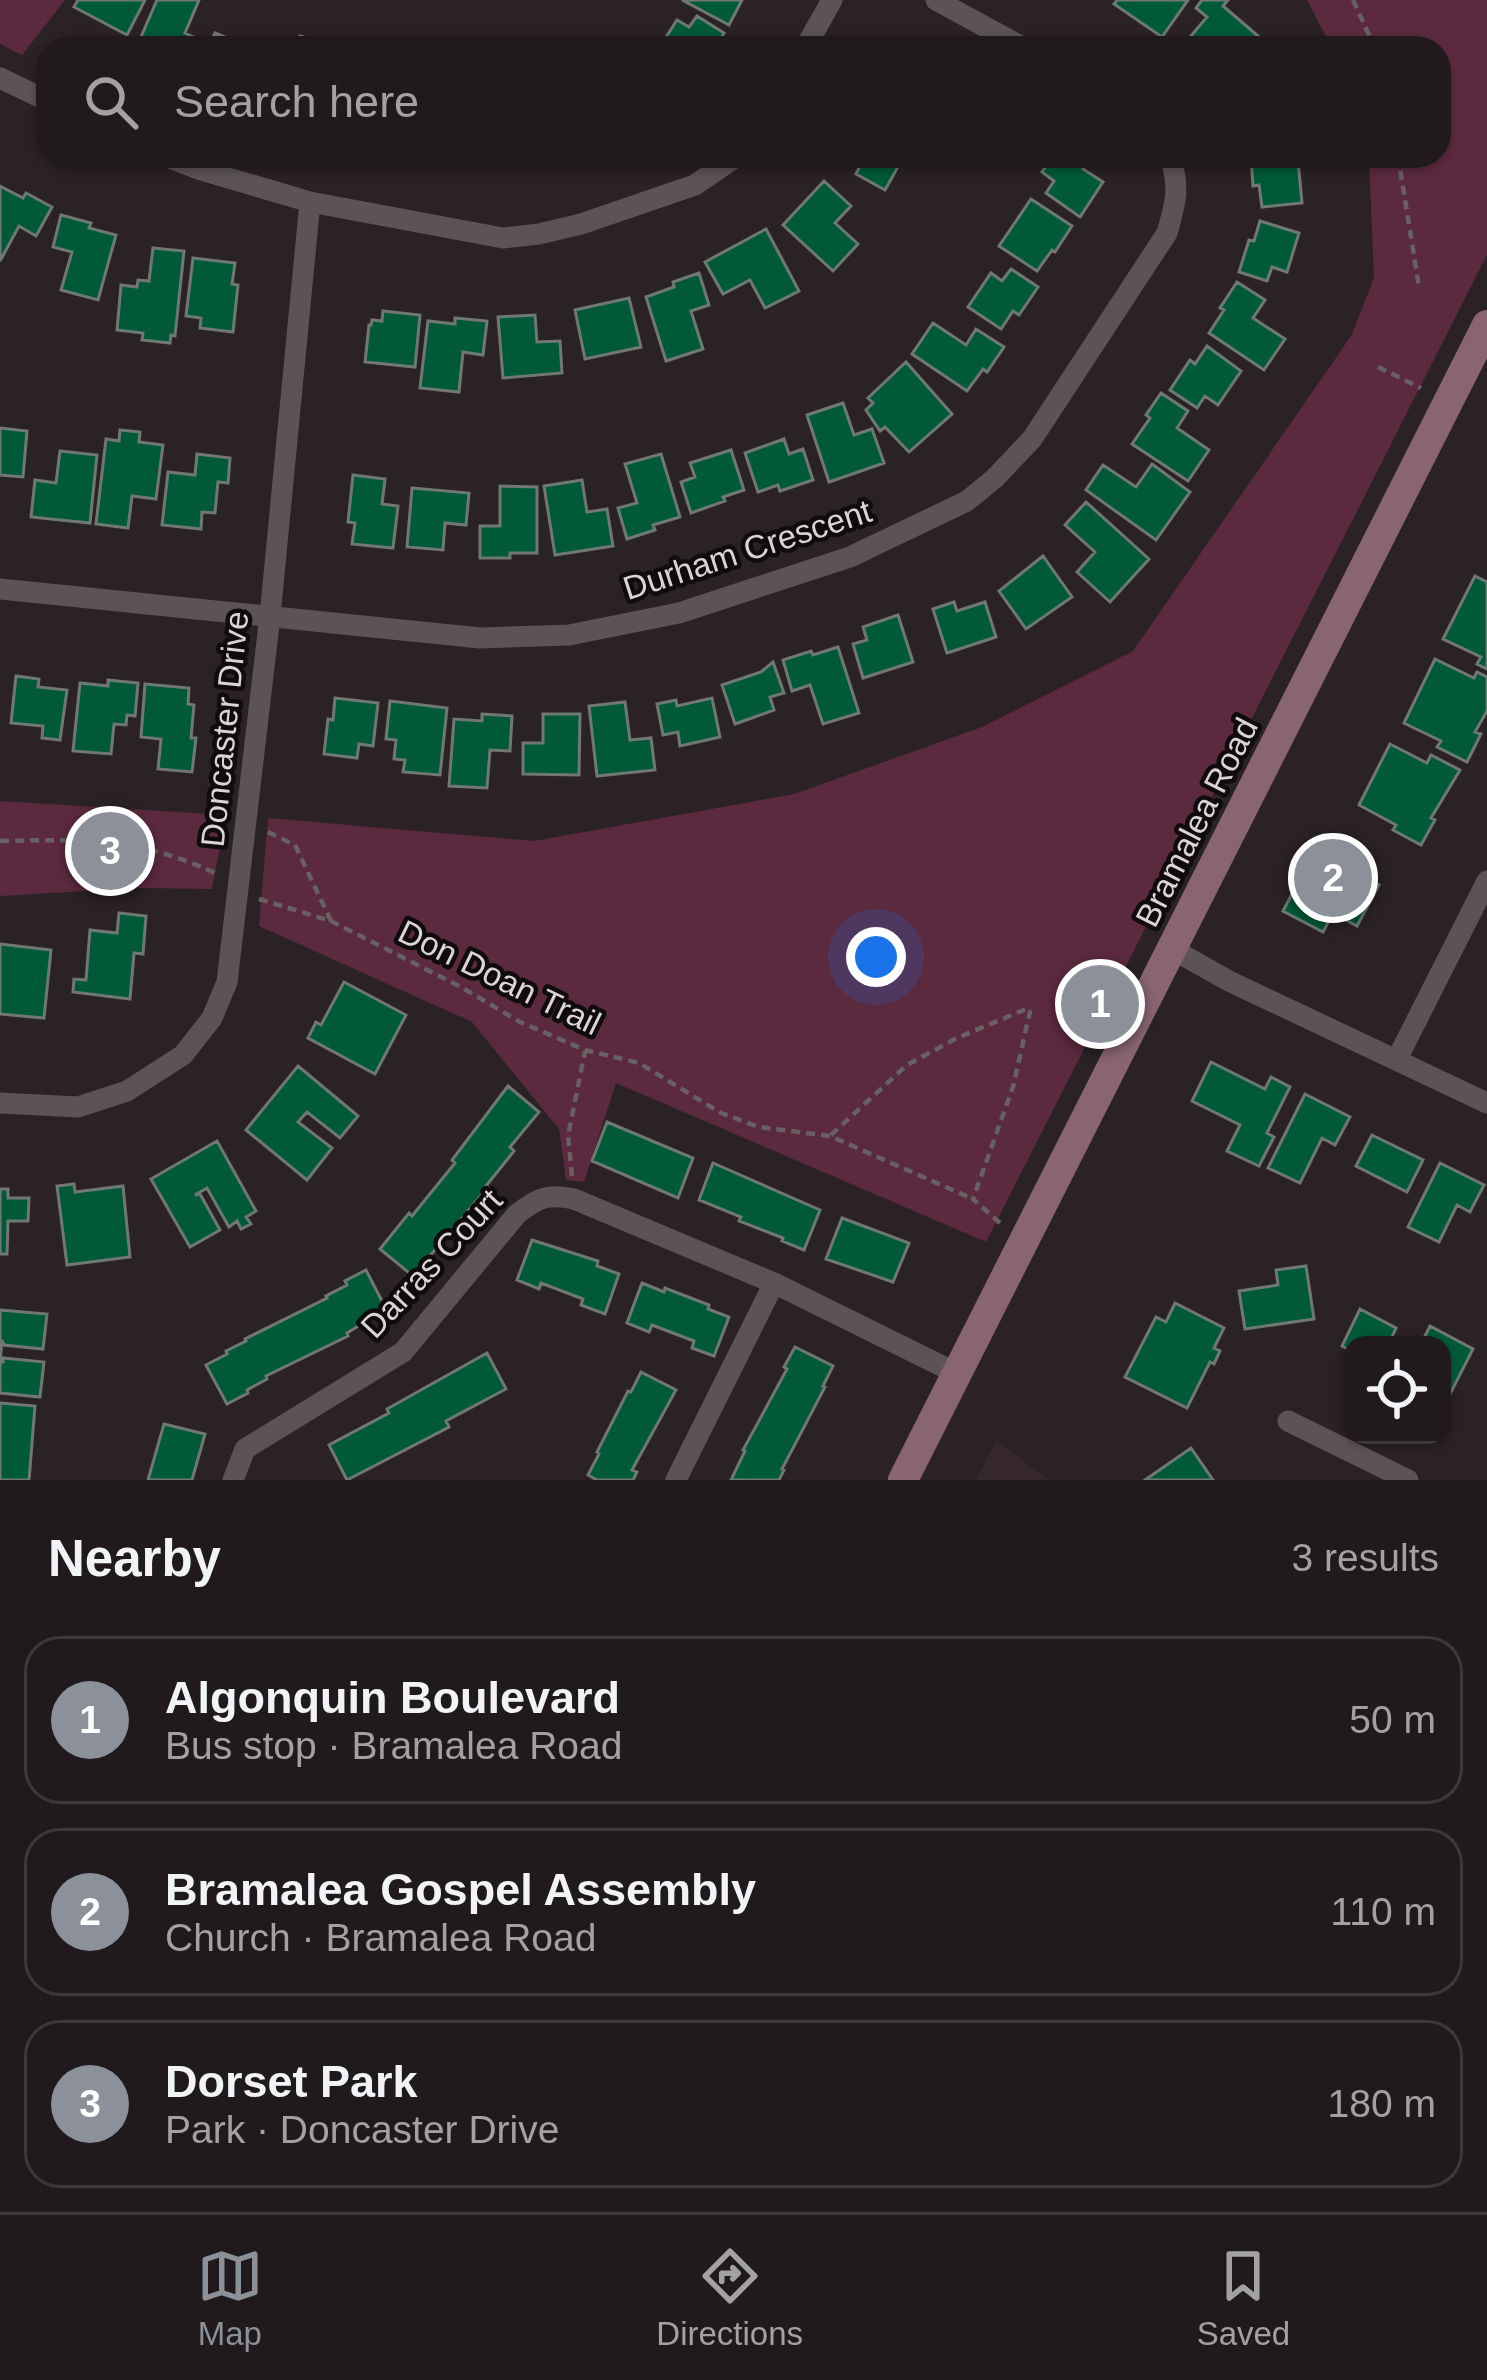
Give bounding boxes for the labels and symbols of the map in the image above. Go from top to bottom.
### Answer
street label: Durham Crescent [618,492,876,607]
street label: Doncaster Drive [194,609,255,849]
street label: Bramalea Road [1128,712,1265,933]
pin: 3 [71,806,149,896]
pin: 2 [1294,833,1372,923]
street label: Don Doan Trail [393,913,607,1042]
your location [846,927,906,987]
pin: 1 [1061,959,1139,1049]
street label: Darras Court [353,1182,509,1345]

